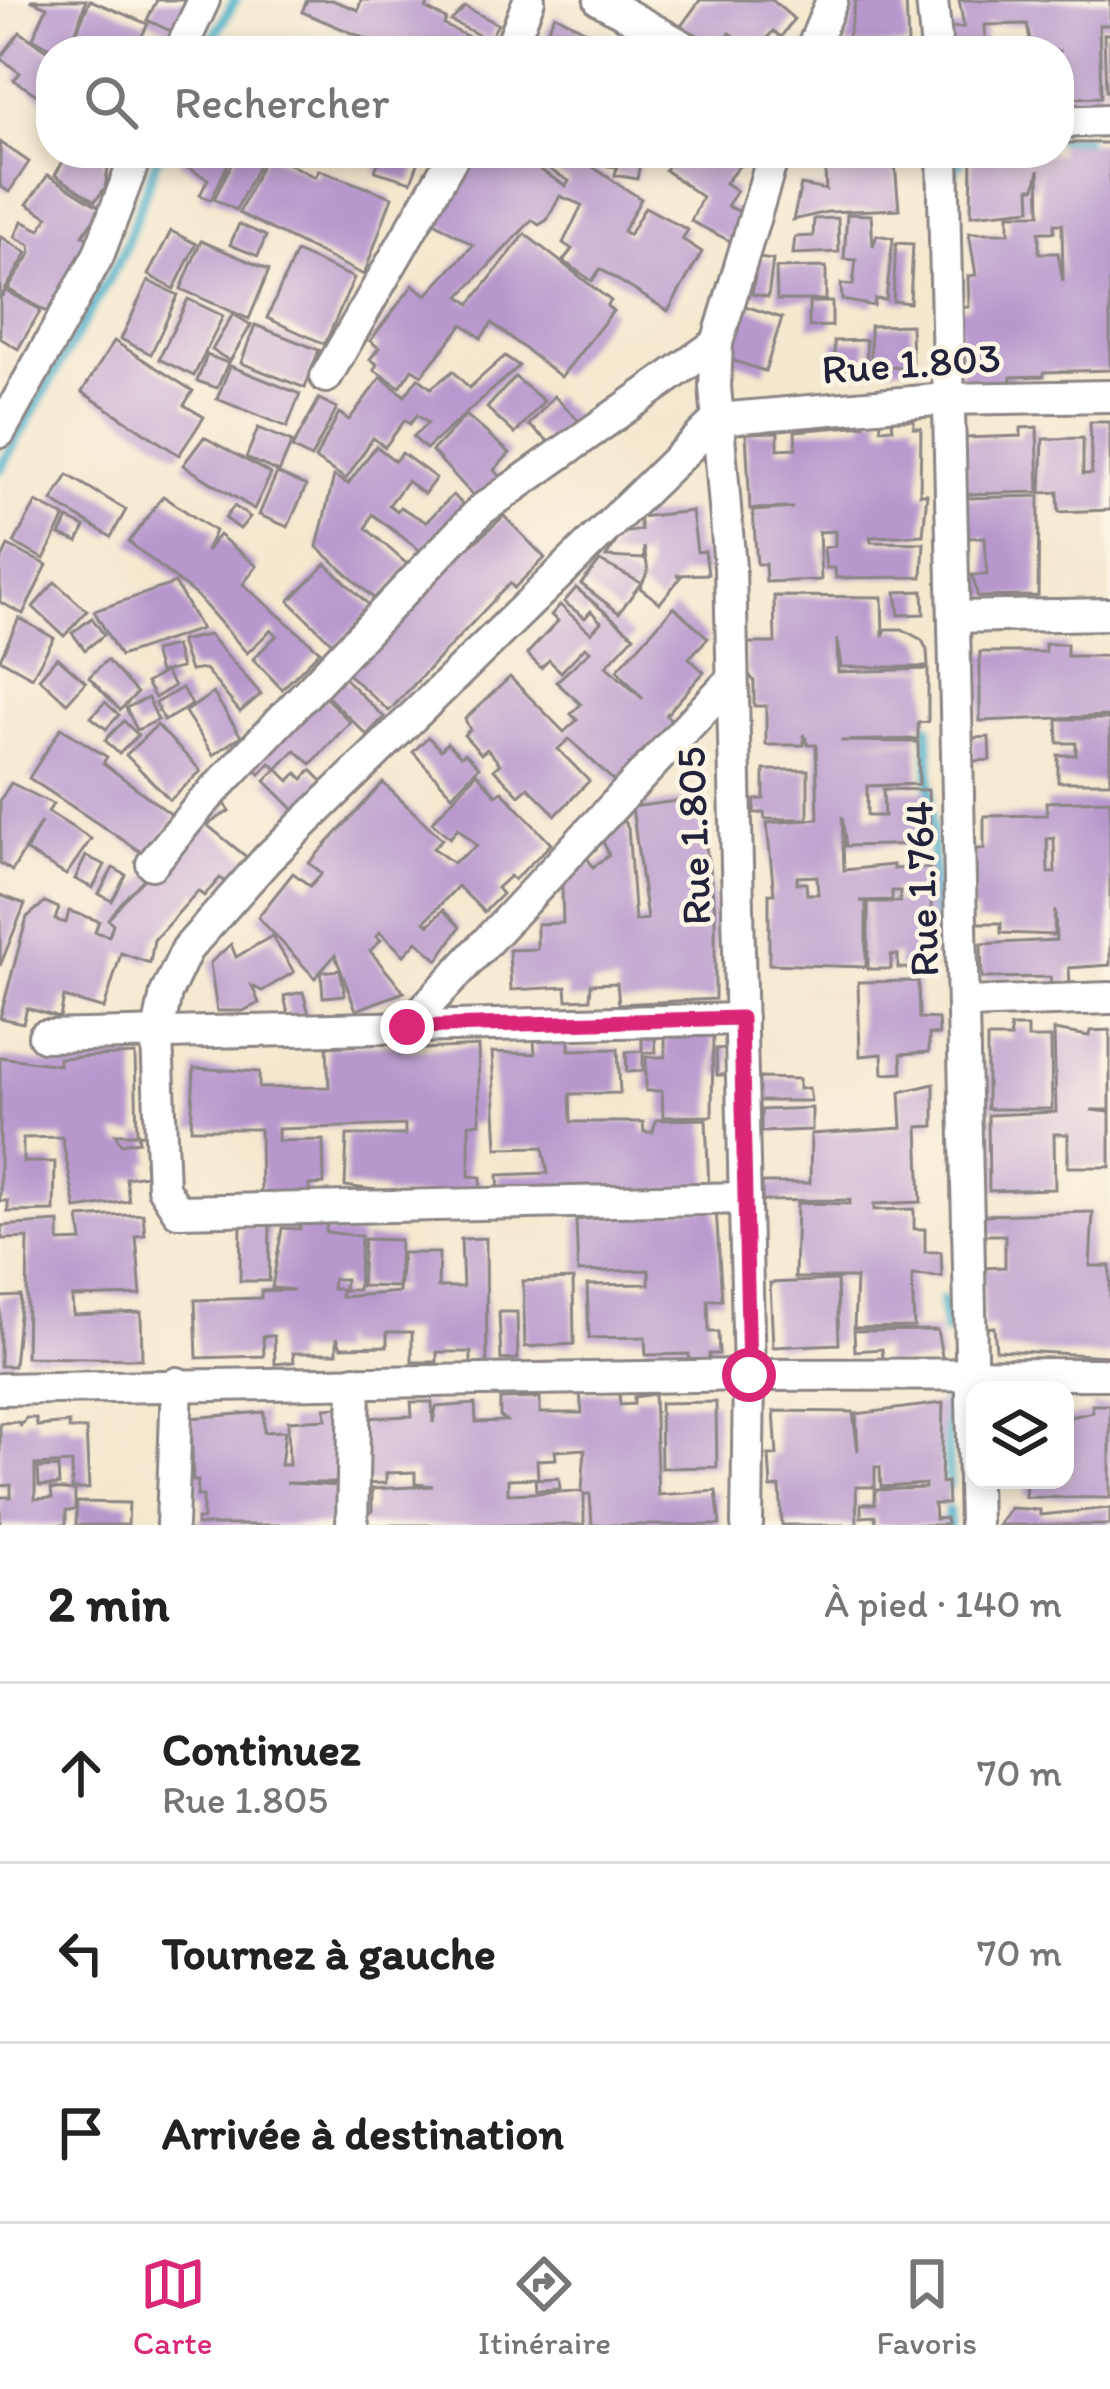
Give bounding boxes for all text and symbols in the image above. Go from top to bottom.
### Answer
search box [36,36,1074,168]
icon: search [78,69,144,135]
text: Rechercher [174,75,389,129]
street label: Rue 1.803 [820,331,1002,395]
street label: Rue 1.805 [664,746,722,926]
street label: Rue 1.764 [892,800,950,978]
route end [380,1000,434,1054]
route start [722,1348,776,1402]
map controls [966,1381,1074,1489]
button: layers [966,1381,1074,1489]
text: 2 min [48,1573,169,1634]
text: À pied · 140 m [824,1580,1062,1627]
text: Continuez [162,1722,360,1776]
icon: ahead [48,1740,114,1806]
text: 70 m [977,1749,1062,1796]
text: Rue 1.805 [162,1776,328,1823]
icon: left [48,1920,114,1986]
text: Tournez à gauche [162,1926,496,1980]
text: 70 m [977,1929,1062,1976]
icon: arrive [48,2100,114,2166]
text: Arrivée à destination [162,2106,564,2160]
tab: Carte [133,2251,212,2362]
tab: Itinéraire [478,2251,611,2362]
tab: Favoris [877,2251,977,2362]

